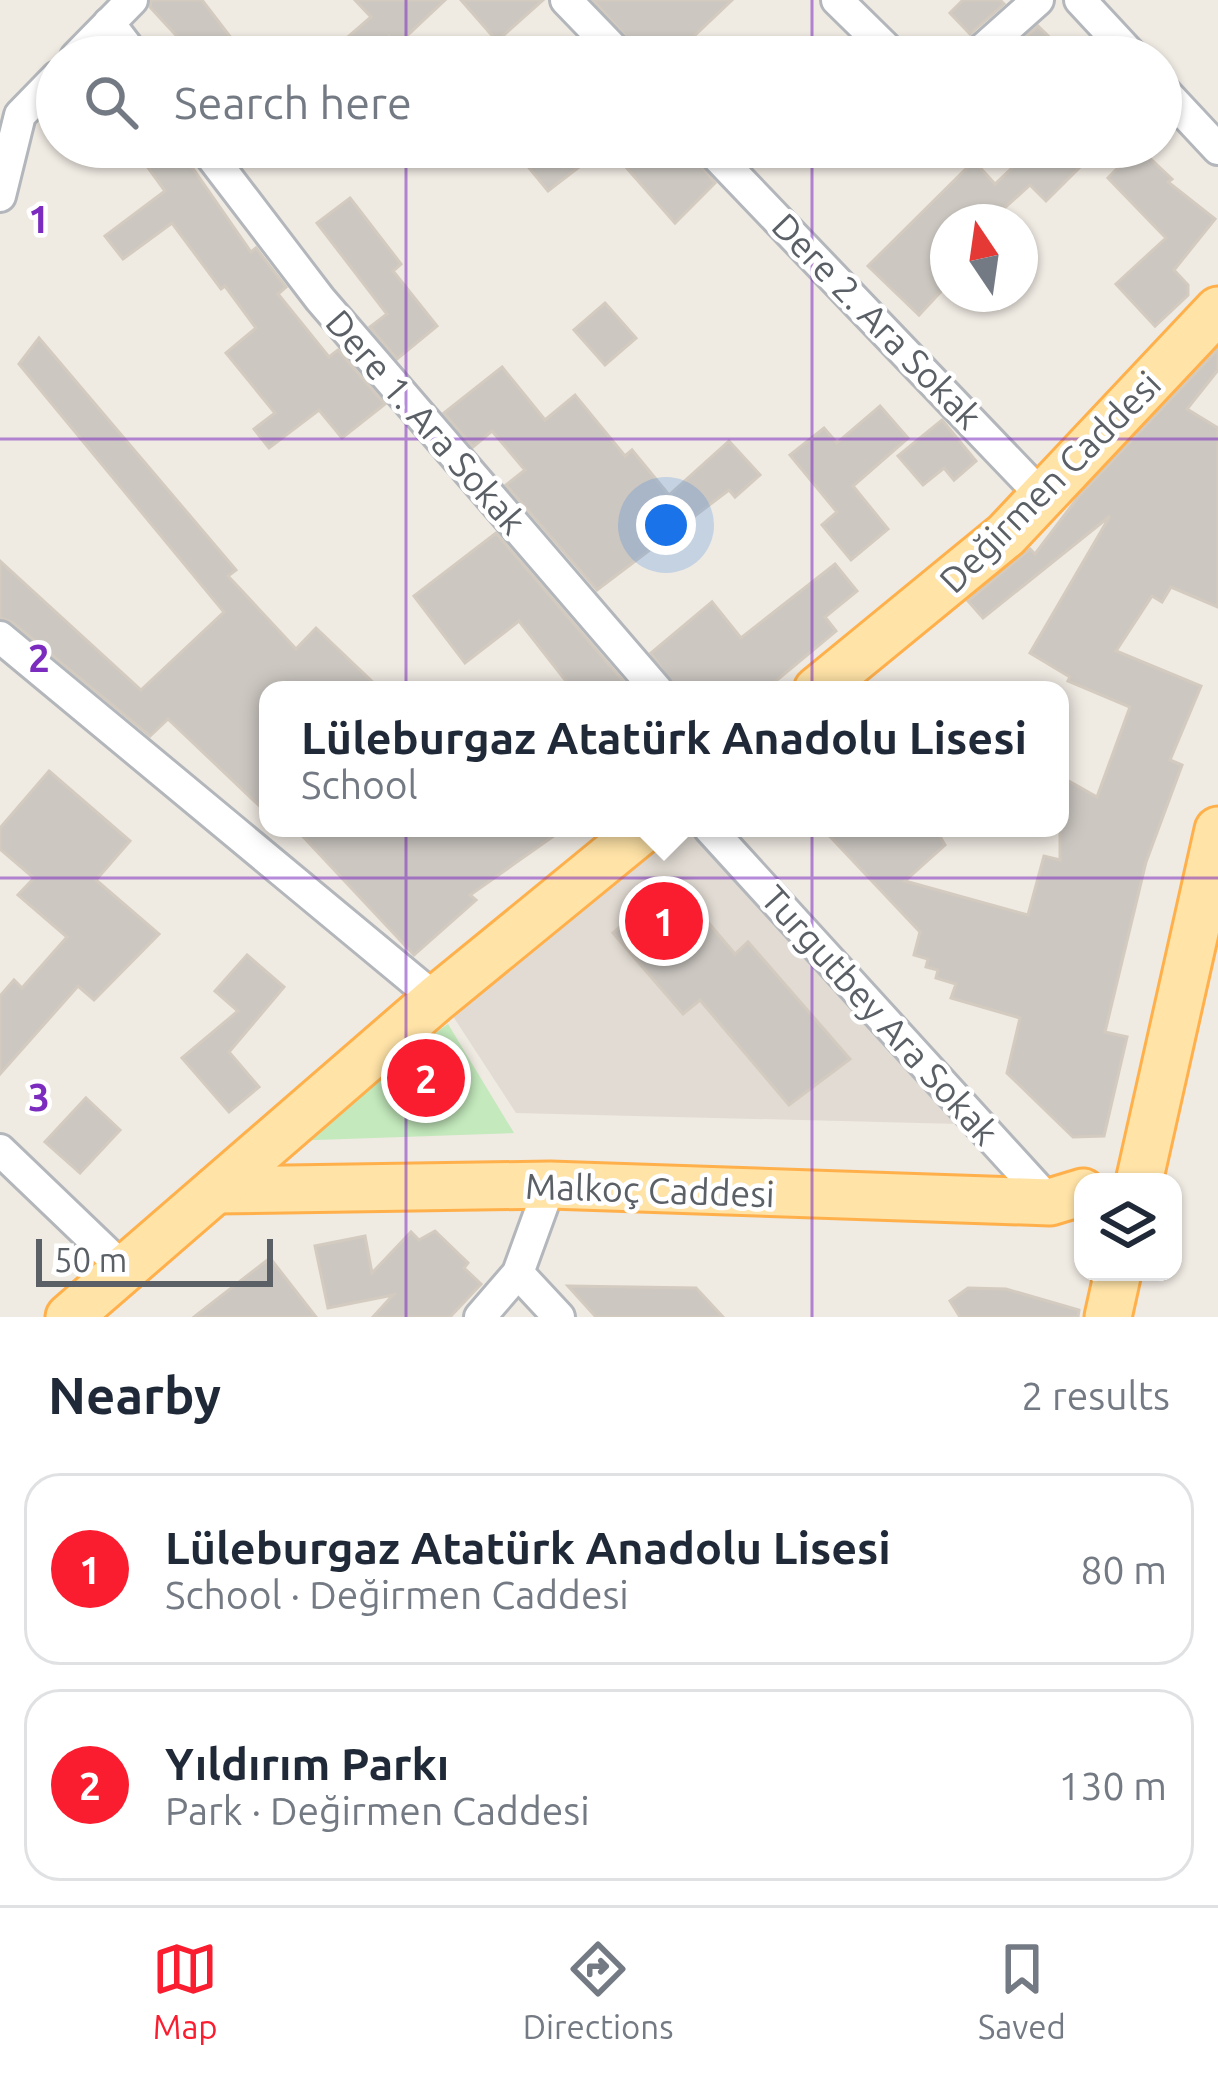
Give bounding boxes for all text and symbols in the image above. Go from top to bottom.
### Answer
search box [36,36,1182,168]
icon: search [78,69,144,135]
text: Search here [174,77,412,128]
text: 1 [28,197,50,240]
north arrow [930,204,1038,312]
street label: Dere 2. Ara Sokak [764,205,990,437]
street label: Dere 1. Ara Sokak [318,301,535,542]
street label: Değirmen Caddesi [931,363,1168,600]
your location [636,495,696,555]
text: 2 [28,636,50,679]
popup [259,681,1069,837]
text: Lüleburgaz Atatürk Anadolu Lisesi [301,712,1027,763]
text: School [301,763,418,806]
pin: 1 [625,876,703,966]
street label: Turgutbey Ara Sokak [754,877,1007,1152]
pin: 2 [387,1033,465,1123]
text: 3 [28,1075,50,1118]
street label: Malkoç Caddesi [525,1165,776,1214]
map controls [1074,1173,1182,1281]
button: layers [1074,1173,1182,1281]
scale bar [36,1233,273,1286]
text: 50 m [54,1241,127,1278]
text: Nearby [48,1366,221,1424]
text: 2 results [1021,1374,1170,1417]
text: Lüleburgaz Atatürk Anadolu Lisesi [165,1522,891,1573]
text: 1 [79,1548,101,1591]
text: 80 m [1080,1548,1167,1591]
text: School · Değirmen Caddesi [165,1573,629,1616]
text: Yıldırım Parkı [165,1738,449,1789]
text: 2 [79,1764,101,1807]
text: 130 m [1058,1764,1167,1807]
text: Park · Değirmen Caddesi [165,1789,590,1832]
tab: Map [152,1936,218,2045]
tab: Directions [523,1936,673,2045]
tab: Saved [978,1936,1066,2045]

